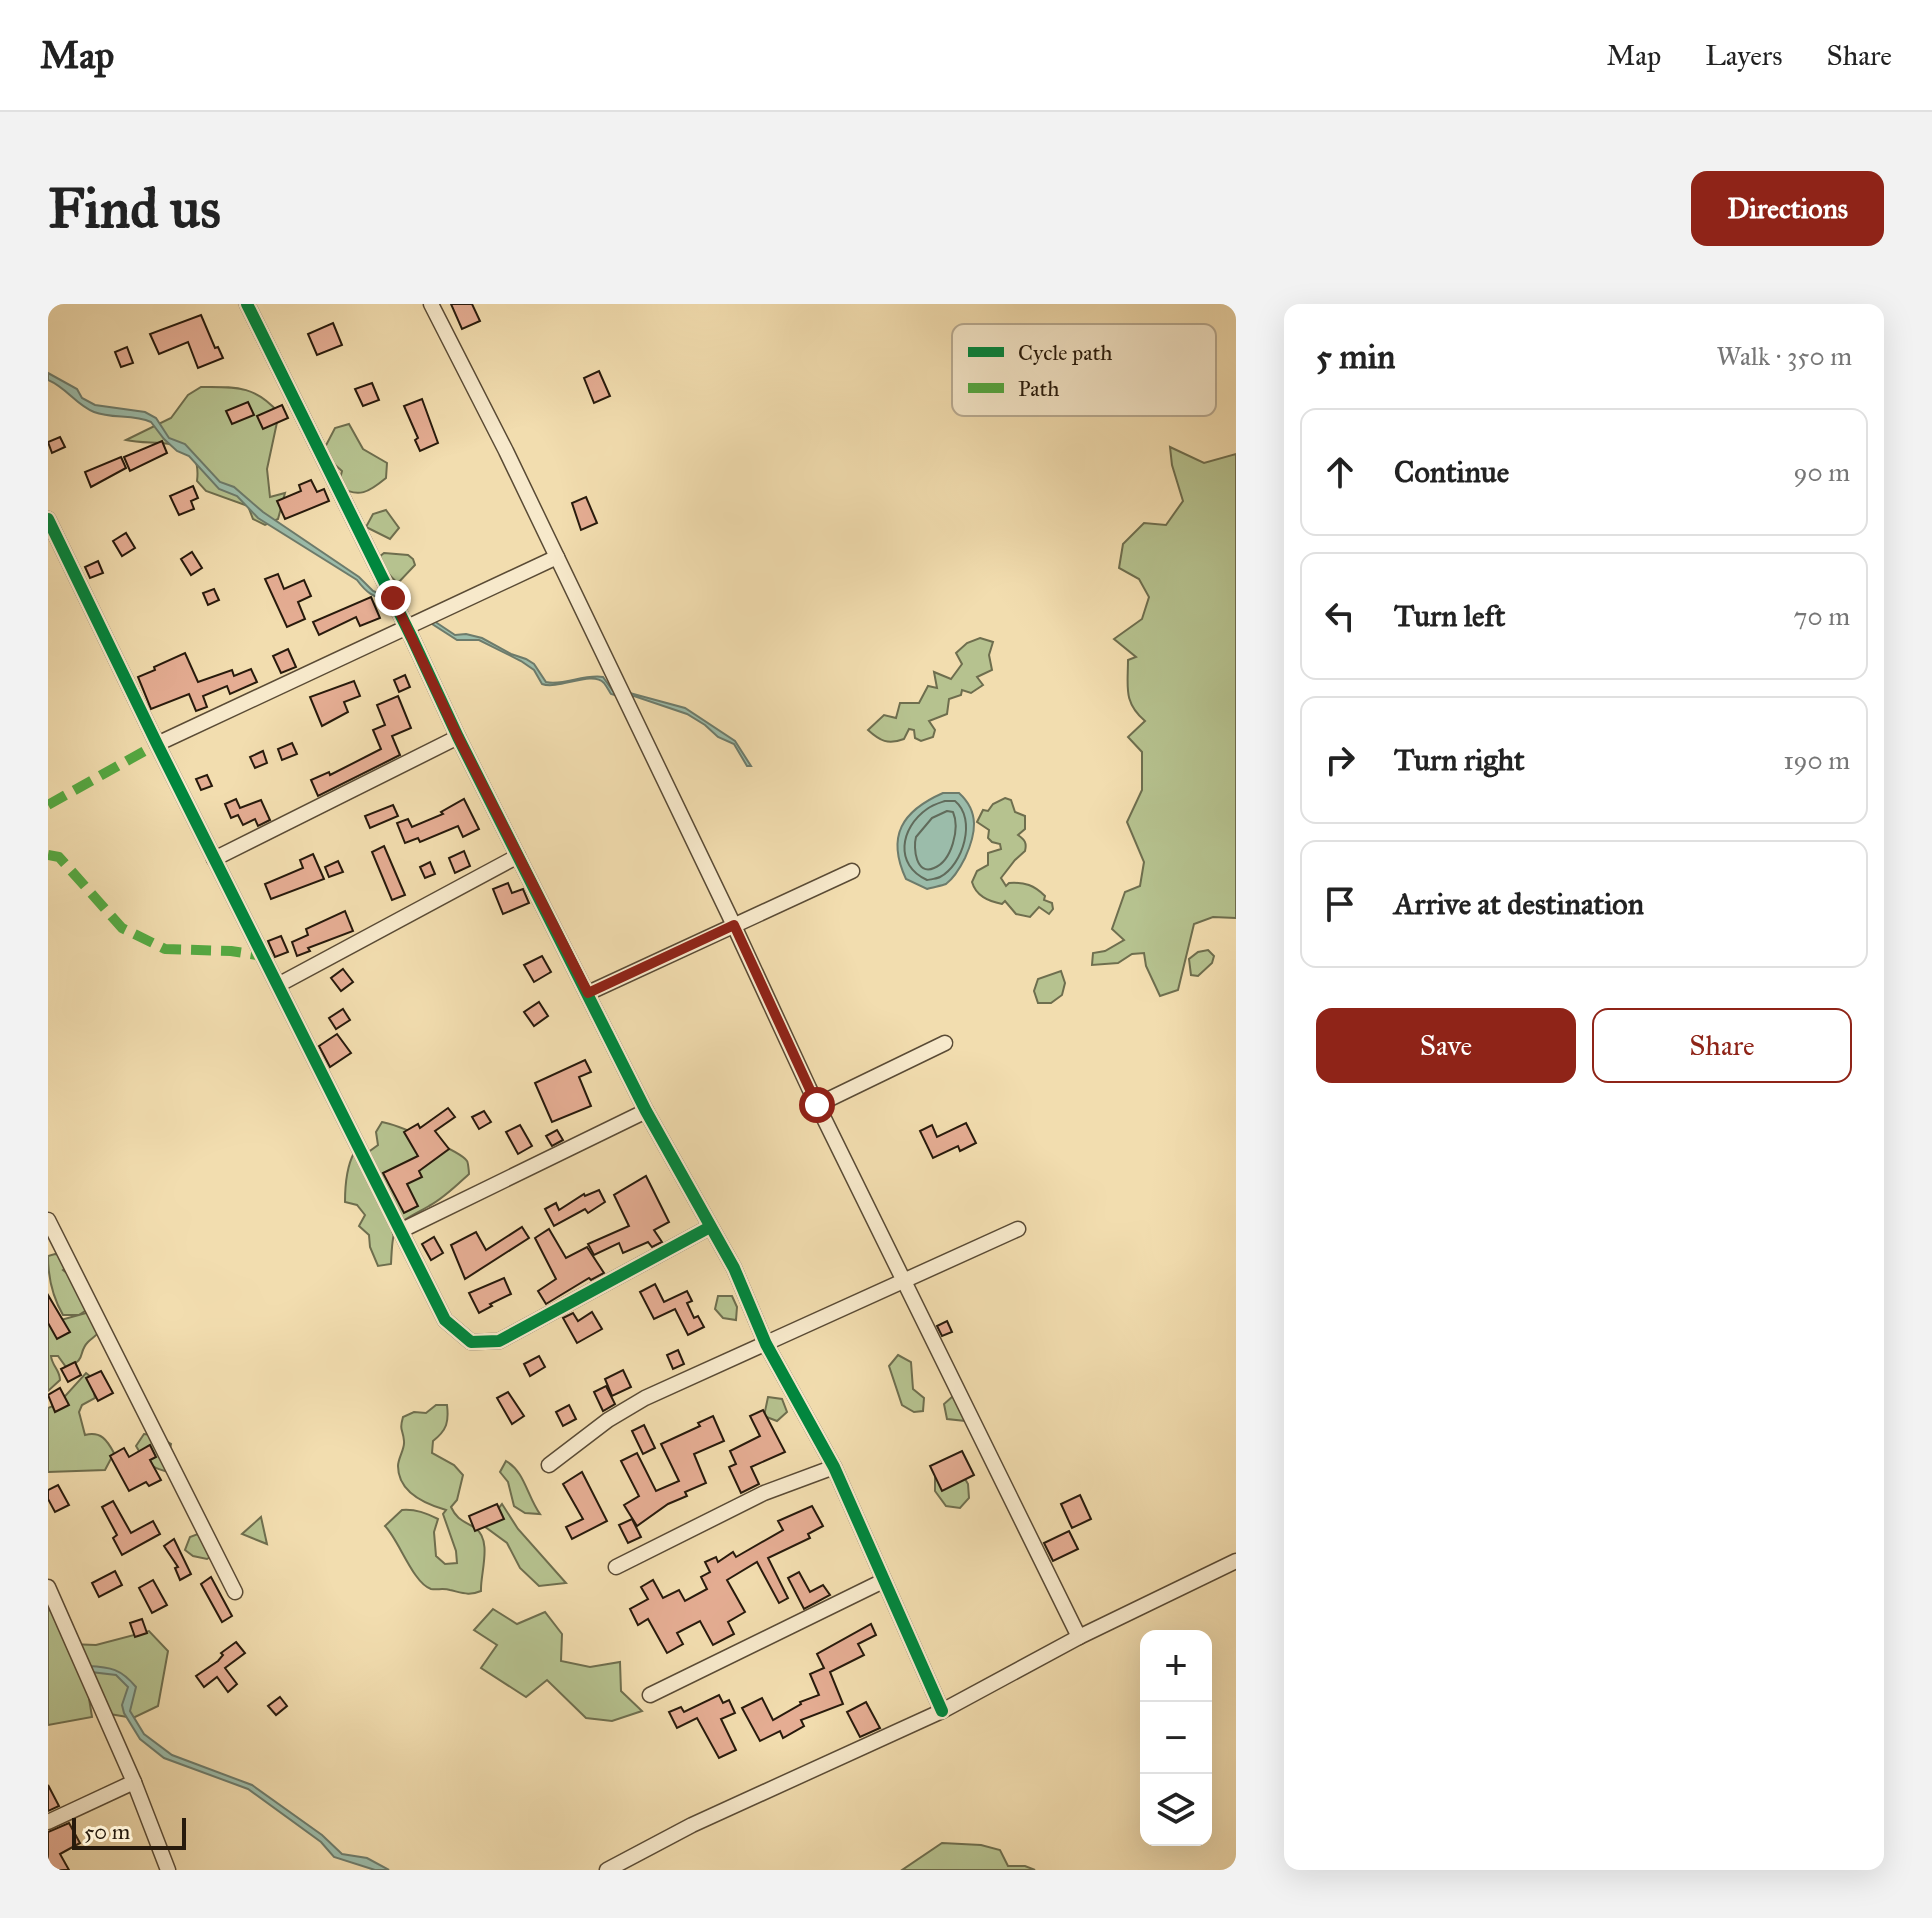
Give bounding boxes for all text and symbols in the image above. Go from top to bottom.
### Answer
text: Map [40,32,114,78]
text: Map [1606,38,1661,73]
text: Layers [1705,38,1783,73]
text: Share [1827,38,1892,73]
button: Directions [1691,171,1884,246]
text: Find us [48,174,221,242]
legend [952,324,1216,416]
text: 5 min [1316,336,1395,377]
text: Cycle path [1018,339,1113,366]
text: Walk · 350 m [1717,340,1852,372]
text: Path [1018,375,1060,402]
icon: ahead [1318,450,1362,494]
text: Continue [1394,454,1509,490]
text: 90 m [1793,456,1850,488]
route end [375,580,411,616]
icon: left [1318,594,1362,638]
text: Turn left [1394,598,1505,634]
text: 70 m [1794,600,1850,632]
icon: right [1318,738,1362,782]
text: Turn right [1394,742,1525,778]
text: 190 m [1783,744,1850,776]
icon: arrive [1318,882,1362,926]
text: Arrive at destination [1394,886,1644,922]
button: Save [1316,1008,1576,1083]
button: Share [1592,1008,1852,1083]
route start [799,1087,835,1123]
map controls [1140,1630,1212,1846]
button: + [1140,1630,1212,1702]
button: − [1140,1702,1212,1774]
button: layers [1140,1774,1212,1846]
scale bar [72,1814,186,1850]
text: 50 m [84,1818,130,1845]

